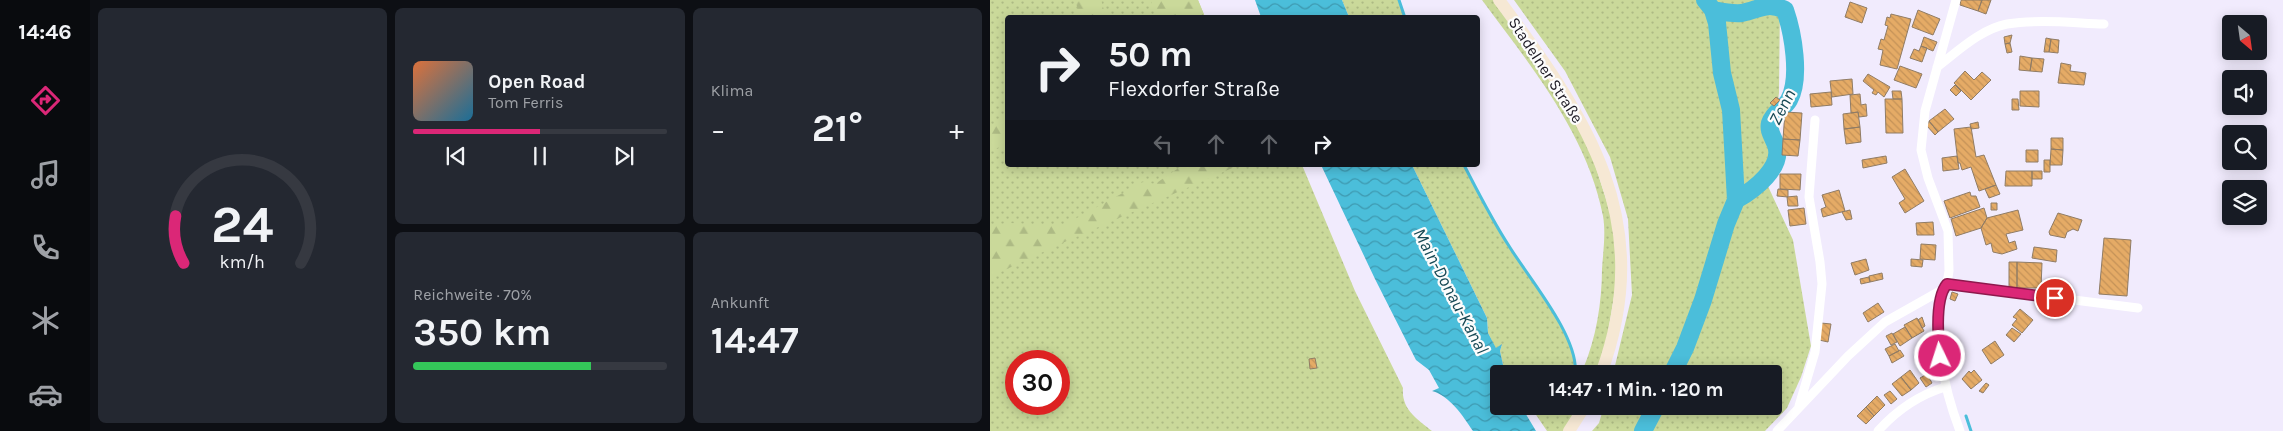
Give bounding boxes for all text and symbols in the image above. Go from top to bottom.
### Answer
street label: Stadelner Straße [1505,13,1587,127]
north arrow [2222,15,2268,60]
map controls [2222,15,2267,225]
text: 14:46 [18,19,72,45]
text: 50 m [1108,34,1193,75]
icon: right [1025,35,1090,100]
button: sound [2222,70,2267,115]
text: Open Road [488,71,585,93]
text: Flexdorfer Straße [1108,76,1280,102]
text: Klima [711,81,753,100]
icon: directions [28,83,63,118]
water label: Zenn [1764,85,1800,129]
text: Tom Ferris [488,93,563,112]
text: 21° [812,106,863,151]
text: − [711,113,725,146]
text: + [949,113,964,146]
button: search [2222,125,2267,170]
icon: left [1149,130,1177,158]
icon: ahead [1202,130,1230,158]
icon: ahead [1255,130,1283,158]
icon: right [1308,130,1336,158]
icon: previous [442,142,470,170]
icon: pause [526,142,554,170]
icon: next [610,142,638,170]
icon: music [28,157,63,192]
button: layers [2222,180,2267,225]
text: 24 [211,194,274,255]
water label: Main-Donau-Kanal [1409,224,1494,358]
icon: phone [28,230,63,265]
text: km/h [220,252,265,273]
pin [2034,277,2076,319]
icon: arrive [2041,284,2069,312]
text: Reichweite · 70% [413,285,532,304]
text: Ankunft [711,293,769,312]
icon: climate [28,303,63,338]
text: 350 km [413,310,551,355]
text: 14:47 [711,318,799,363]
position arrow [1913,329,1965,381]
speed limit sign: 30 [1005,350,1070,415]
icon: car [28,377,63,412]
text: 14:47 · 1 Min. · 120 m [1549,379,1723,401]

